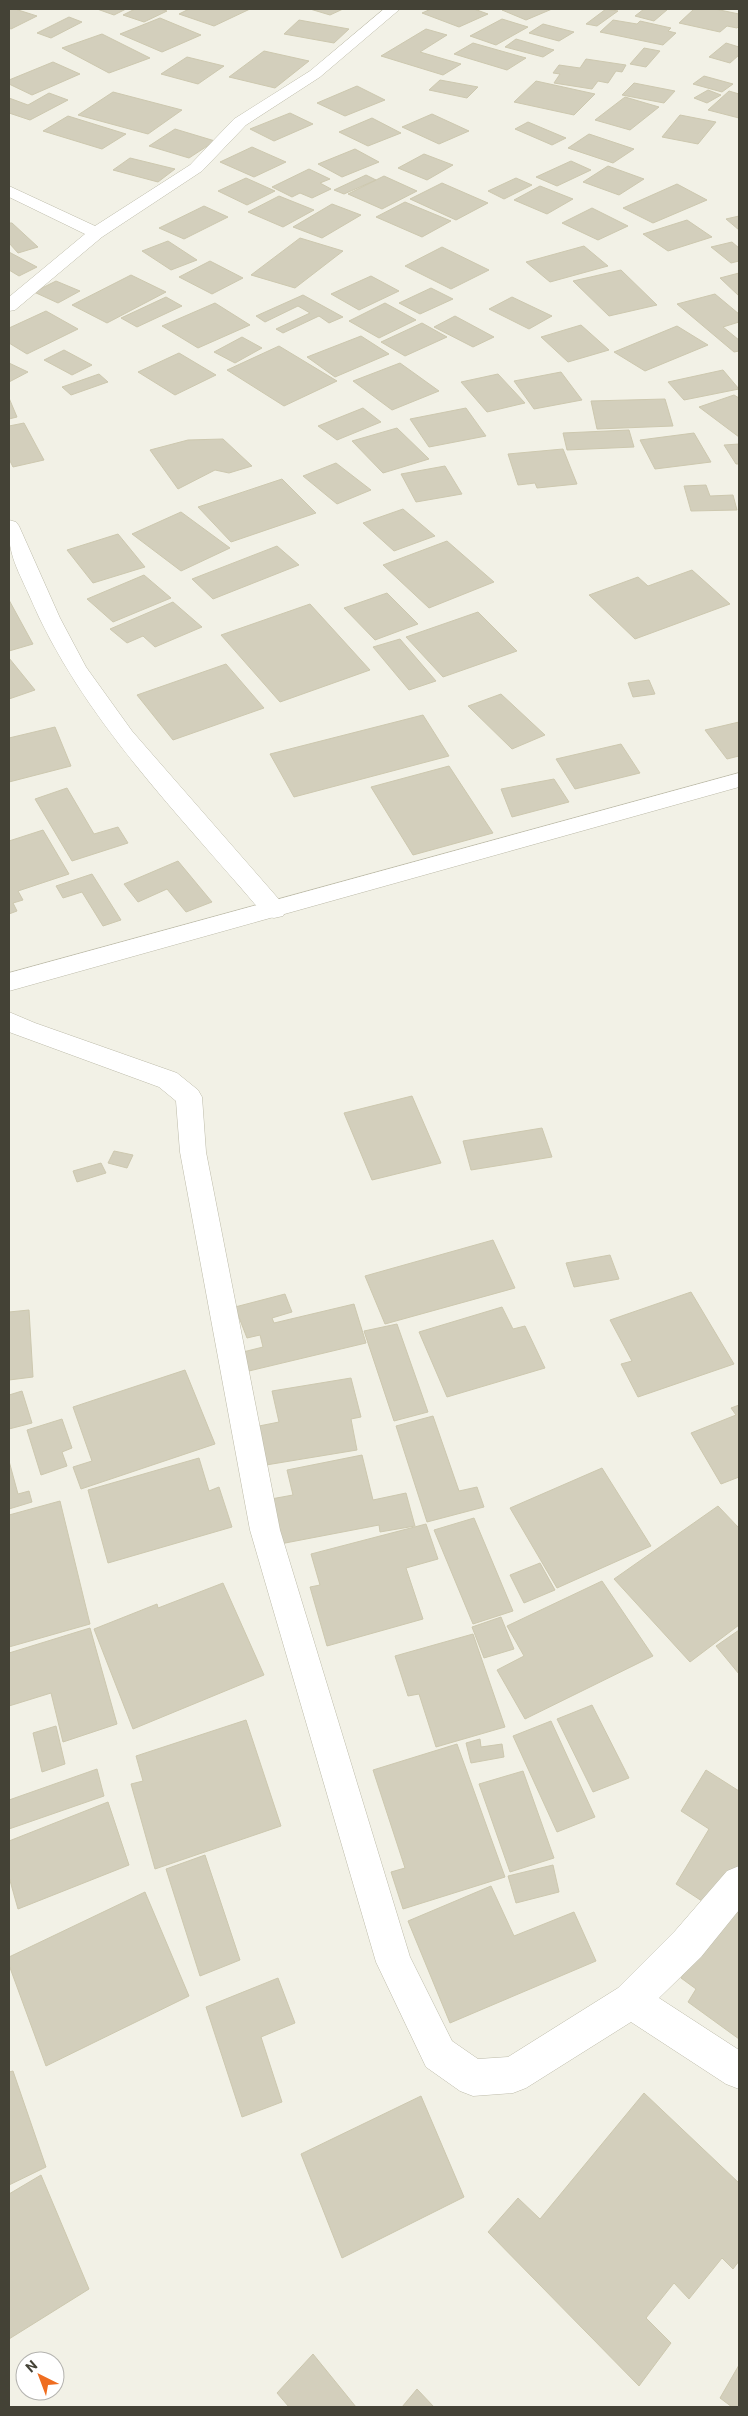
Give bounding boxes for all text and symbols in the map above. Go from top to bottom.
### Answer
north arrow [15,2351,65,2401]
text: N [22,2357,40,2376]

